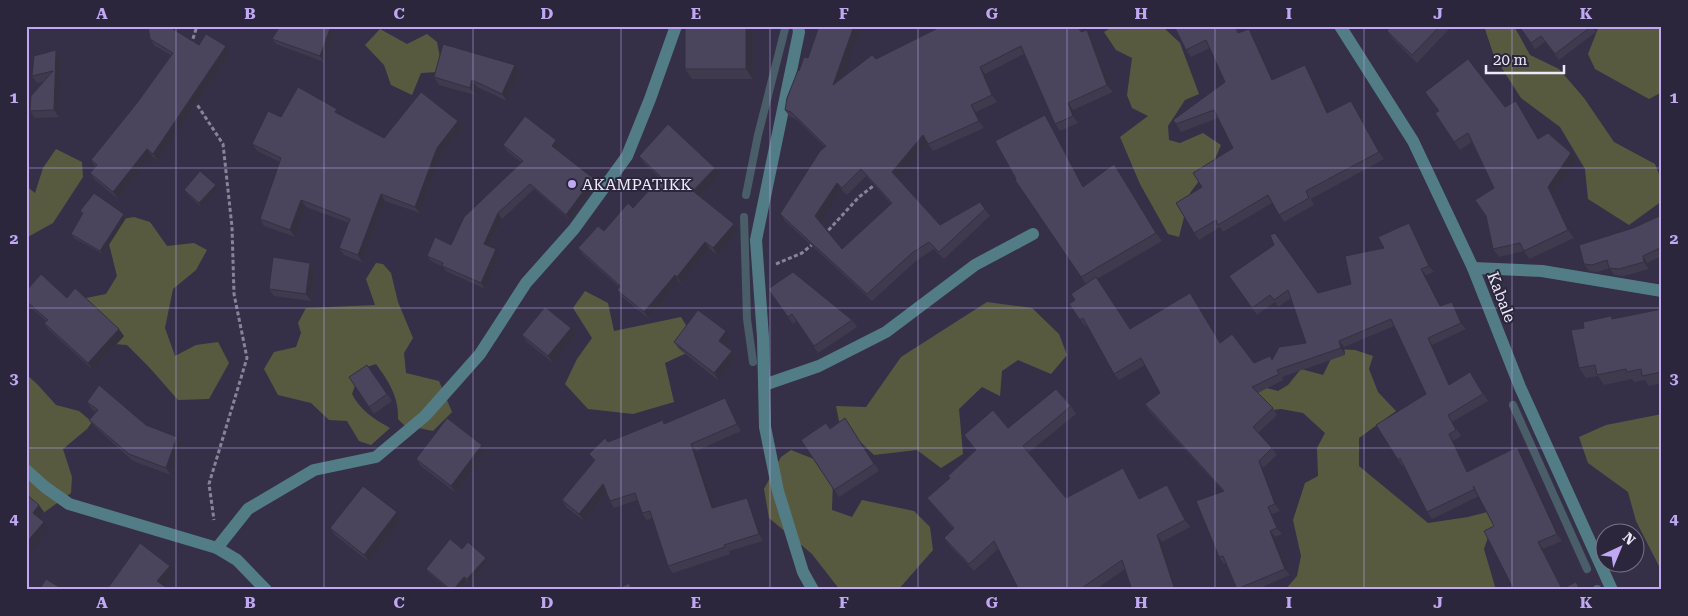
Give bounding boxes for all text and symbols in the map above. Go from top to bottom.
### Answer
text: A [96,4,108,23]
text: B [244,4,256,23]
text: C [393,4,405,23]
text: D [541,4,554,23]
text: E [691,4,701,23]
text: F [839,4,849,23]
text: G [986,4,999,23]
text: H [1134,4,1148,23]
text: I [1286,4,1292,23]
text: J [1433,4,1443,23]
text: K [1580,4,1593,23]
scale bar [1486,42,1563,74]
text: 20 m [1493,51,1528,69]
text: 1 [10,88,19,107]
text: 1 [1670,88,1679,107]
place label: AKAMPATIKK [582,175,692,194]
marker: AKAMPATIKK [566,178,578,190]
text: 2 [10,229,19,248]
text: 2 [1670,229,1679,248]
street label: Kabale [1483,269,1520,325]
text: 3 [10,369,19,388]
text: 3 [1670,369,1679,388]
text: 4 [10,509,19,528]
text: 4 [1670,509,1679,528]
north arrow [1596,524,1646,574]
text: N [1620,529,1639,548]
text: A [96,593,108,612]
text: B [244,593,256,612]
text: C [393,593,405,612]
text: D [541,593,554,612]
text: E [691,593,701,612]
text: F [839,593,849,612]
text: G [986,593,999,612]
text: H [1134,593,1148,612]
text: I [1286,593,1292,612]
text: J [1433,593,1443,612]
text: K [1580,593,1593,612]

